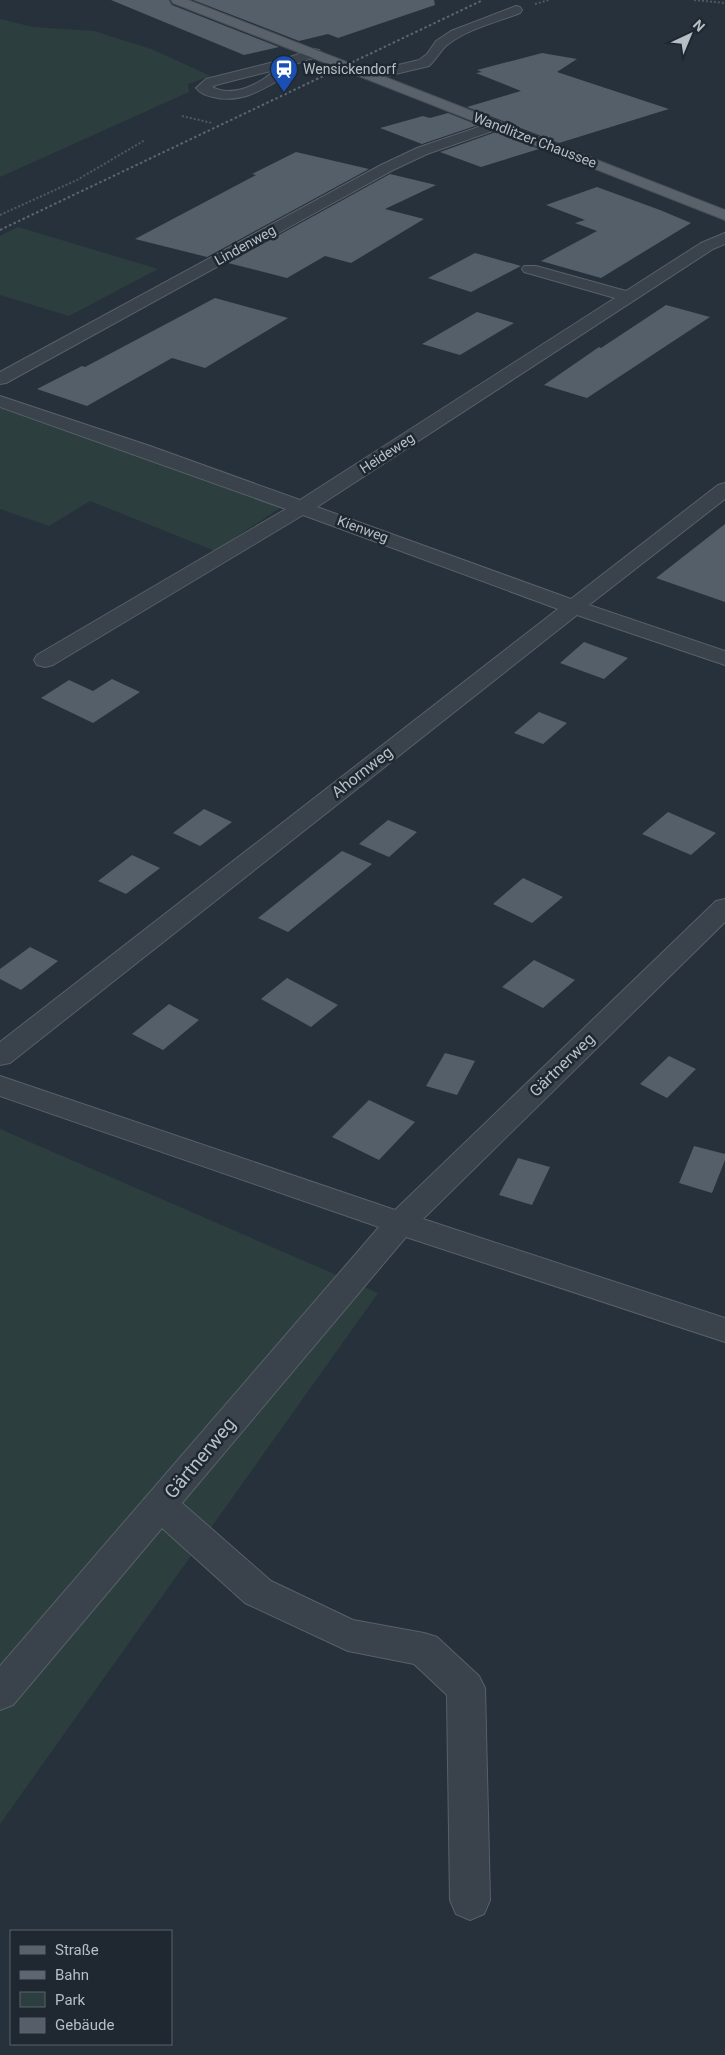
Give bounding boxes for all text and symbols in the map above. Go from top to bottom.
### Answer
north arrow [665,10,715,60]
text: N [690,16,708,35]
station icon: Wensickendorf [269,54,299,93]
place label: Wensickendorf [303,61,396,77]
street label: Wandlitzer Chaussee [471,109,599,171]
street label: Lindenweg [212,222,278,268]
street label: Heideweg [357,429,417,477]
street label: Kienweg [335,512,391,546]
street label: Ahornweg [328,742,396,802]
street label: Gärtnerweg [526,1029,598,1101]
street label: Gärtnerweg [160,1413,240,1503]
legend [10,1930,172,2045]
text: Straße [55,1941,99,1959]
text: Bahn [55,1966,89,1984]
text: Park [55,1991,86,2009]
text: Gebäude [55,2016,114,2034]

